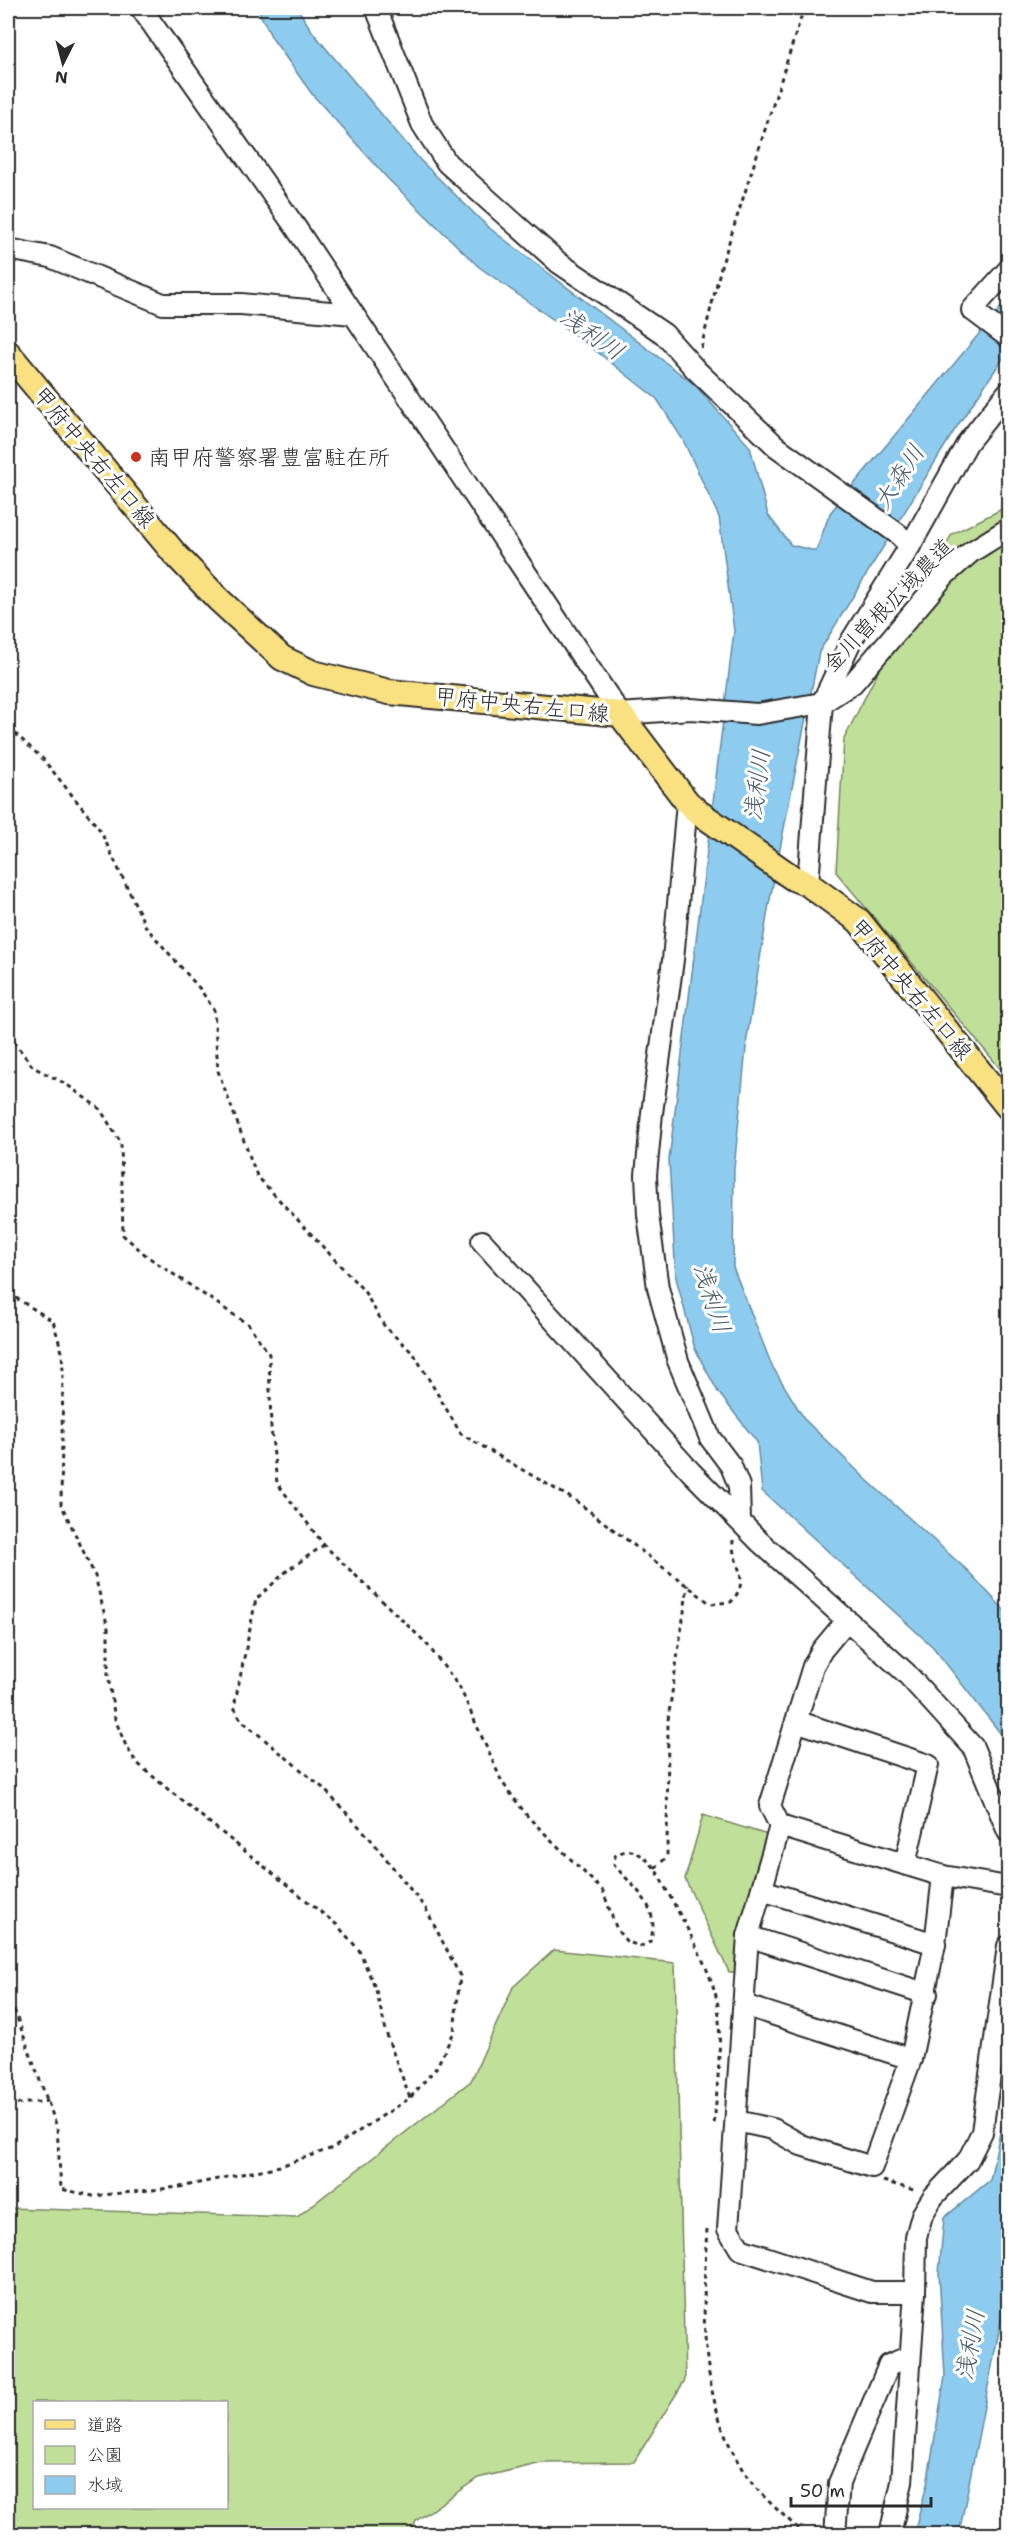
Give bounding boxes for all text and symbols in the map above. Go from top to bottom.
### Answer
north arrow [33,33,93,93]
text: N [54,66,69,89]
water label: 浅利川 [553,300,631,368]
street label: 甲府中央右左口線 [26,380,162,534]
water label: 大森川 [866,438,932,516]
place label: 南甲府警察署豊富駐在所 [148,443,390,472]
marker: 南甲府警察署豊富駐在所 [129,450,143,464]
street label: 金川曽根広域農道 [816,532,960,678]
street label: 甲府中央右左口線 [433,681,611,729]
water label: 浅利川 [737,747,777,823]
street label: 甲府中央右左口線 [843,912,979,1066]
water label: 浅利川 [686,1259,738,1337]
water label: 浅利川 [948,2307,992,2383]
legend [33,2401,228,2509]
text: 道路 [87,2413,123,2437]
text: 公園 [87,2443,123,2467]
scale bar [791,2470,930,2508]
text: 水域 [87,2473,123,2497]
text: 50 m [800,2479,845,2503]

